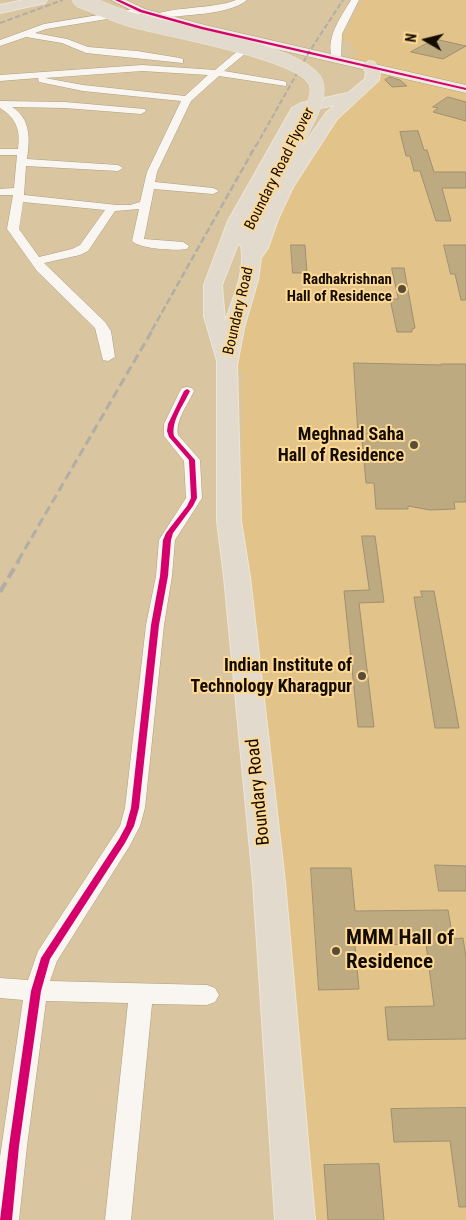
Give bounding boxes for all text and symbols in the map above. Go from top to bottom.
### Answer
north arrow [401,15,451,65]
text: N [403,33,420,43]
street label: Boundary Road Flyover [241,105,319,233]
street label: Boundary Road [220,265,258,357]
place label: Radhakrishnan Hall of Residence [287,271,392,306]
marker: Radhakrishnan Hall of Residence [396,283,408,295]
place label: Meghnad Saha Hall of Residence [278,424,404,466]
marker: Meghnad Saha Hall of Residence [408,439,420,451]
place label: Indian Institute of Technology Kharagpur [190,655,352,698]
marker: Indian Institute of Technology Kharagpur [356,670,368,682]
street label: Boundary Road [243,738,275,846]
place label: MMM Hall of Residence [346,926,454,976]
marker: MMM Hall of Residence [330,945,342,957]

